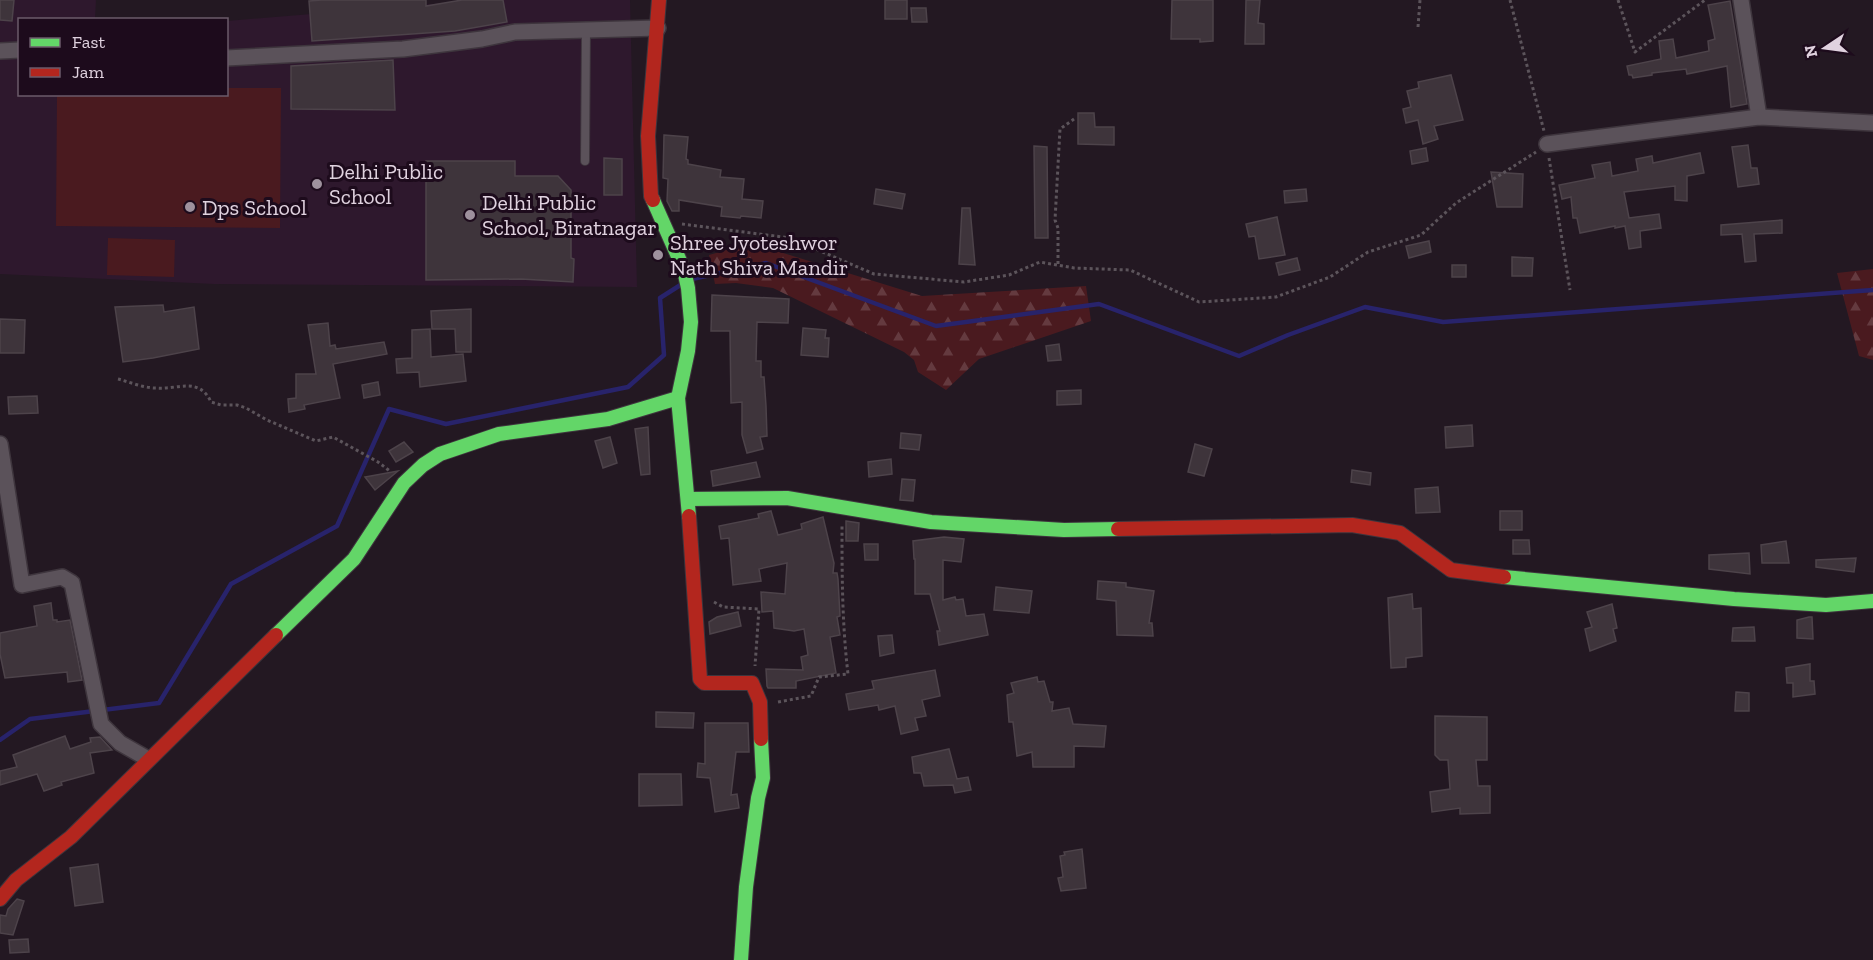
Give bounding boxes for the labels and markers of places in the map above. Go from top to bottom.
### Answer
place label: Delhi Public School [329,158,443,210]
marker: Delhi Public School [310,177,324,191]
place label: Delhi Public School, Biratnagar [482,189,657,241]
place label: Dps School [202,194,307,221]
marker: Dps School [183,200,197,214]
marker: Delhi Public School, Biratnagar [463,208,477,222]
place label: Shree Jyoteshwor Nath Shiva Mandir [670,229,848,281]
marker: Shree Jyoteshwor Nath Shiva Mandir [651,248,665,262]

